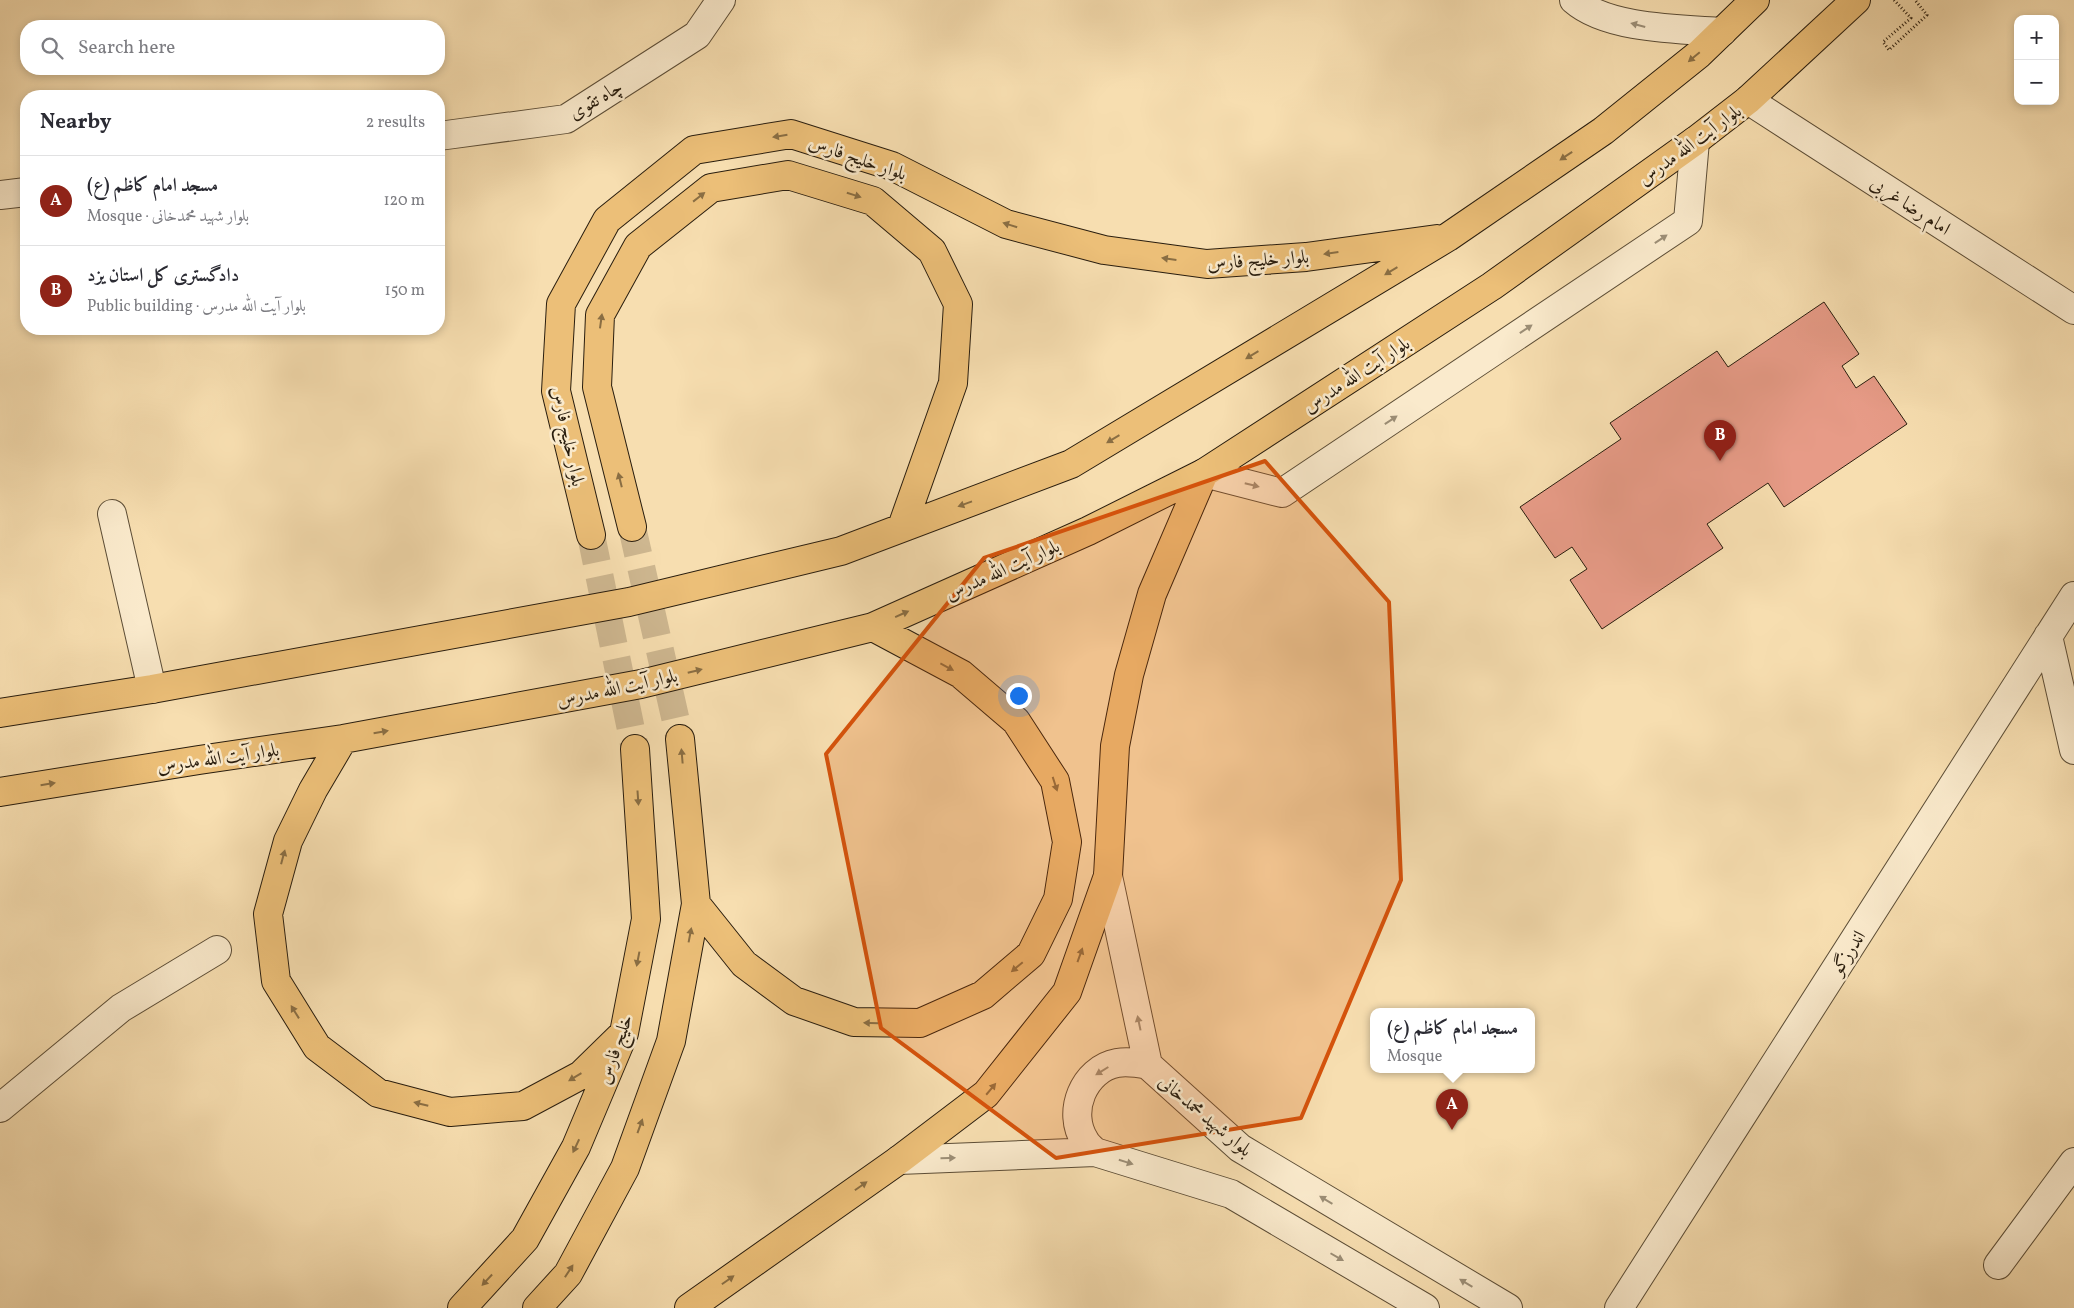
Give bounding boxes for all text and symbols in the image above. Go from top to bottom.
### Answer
map controls [2014,15,2059,105]
button: + [2014,15,2059,60]
search box [20,20,445,75]
one-way arrow [1631,21,1646,29]
icon: search [38,34,66,62]
text: Search here [78,35,175,61]
one-way arrow [1688,52,1701,63]
button: − [2014,60,2059,105]
street label: چاه تقوی [564,74,628,127]
street label: بلوار آیت الله مدرس [1631,97,1748,192]
text: Nearby [40,108,111,137]
text: 2 results [366,112,425,134]
street label: بلوار خلیج فارس [804,130,910,191]
one-way arrow [771,132,787,140]
one-way arrow [1559,152,1573,161]
street label: امام رضا غربی [1864,171,1955,244]
text: مسجد امام کاظم (ع) [87,173,218,199]
text: A [50,190,62,212]
text: 120 m [383,190,425,212]
one-way arrow [693,192,706,203]
one-way arrow [847,192,862,200]
text: Mosque · بلوار شهید محمدخانی [87,206,249,228]
one-way arrow [1003,221,1018,229]
one-way arrow [1654,234,1668,244]
street label: بلوار خلیج فارس [1206,244,1310,281]
one-way arrow [1322,250,1338,258]
one-way arrow [1161,254,1177,262]
text: دادگستری کل استان یزد [87,263,239,289]
one-way arrow [1385,267,1398,276]
text: B [51,280,61,302]
text: 150 m [384,280,425,302]
text: Public building · بلوار آیت الله مدرس [87,296,306,318]
one-way arrow [597,312,605,328]
one-way arrow [1519,325,1533,334]
street label: بلوار آیت الله مدرس [1297,329,1416,420]
one-way arrow [1246,351,1259,360]
street label: بلوار خلیج فارس [541,384,590,490]
one-way arrow [1384,415,1398,425]
pin: B [1704,420,1736,461]
one-way arrow [1106,434,1119,443]
one-way arrow [616,473,624,488]
one-way arrow [1244,481,1259,489]
one-way arrow [957,501,972,508]
street label: بلوار آیت الله مدرس [940,531,1064,608]
one-way arrow [895,610,909,618]
street label: بلوار آیت الله مدرس [554,661,680,714]
one-way arrow [940,663,954,671]
one-way arrow [688,667,703,675]
your location [1006,683,1032,709]
one-way arrow [374,728,390,736]
street label: بلوار آیت الله مدرس [155,735,281,780]
one-way arrow [678,748,686,764]
one-way arrow [1051,777,1059,792]
one-way arrow [40,780,56,788]
one-way arrow [635,790,643,806]
one-way arrow [280,850,288,865]
street label: اندرزگو [1824,926,1873,982]
one-way arrow [687,927,695,943]
one-way arrow [1076,947,1084,962]
one-way arrow [634,952,642,968]
one-way arrow [1010,961,1023,972]
one-way arrow [291,1005,300,1018]
popup [1370,1008,1535,1073]
street label: خلیج فارس [592,1011,643,1089]
one-way arrow [1135,1015,1143,1030]
text: مسجد امام کاظم (ع) [1387,1016,1518,1042]
one-way arrow [862,1018,878,1026]
text: Mosque [1387,1046,1442,1068]
one-way arrow [1095,1066,1109,1075]
street label: بلوار شهید محمدخانی [1152,1070,1257,1164]
one-way arrow [569,1073,582,1082]
one-way arrow [985,1082,996,1095]
pin: A [1436,1089,1468,1130]
one-way arrow [414,1100,429,1108]
one-way arrow [637,1118,644,1133]
one-way arrow [572,1139,580,1153]
one-way arrow [940,1154,956,1162]
one-way arrow [1119,1158,1134,1166]
one-way arrow [854,1181,868,1191]
one-way arrow [1320,1195,1333,1204]
one-way arrow [1330,1252,1344,1261]
one-way arrow [564,1264,573,1278]
one-way arrow [481,1274,493,1286]
one-way arrow [722,1275,735,1285]
one-way arrow [1459,1278,1472,1287]

